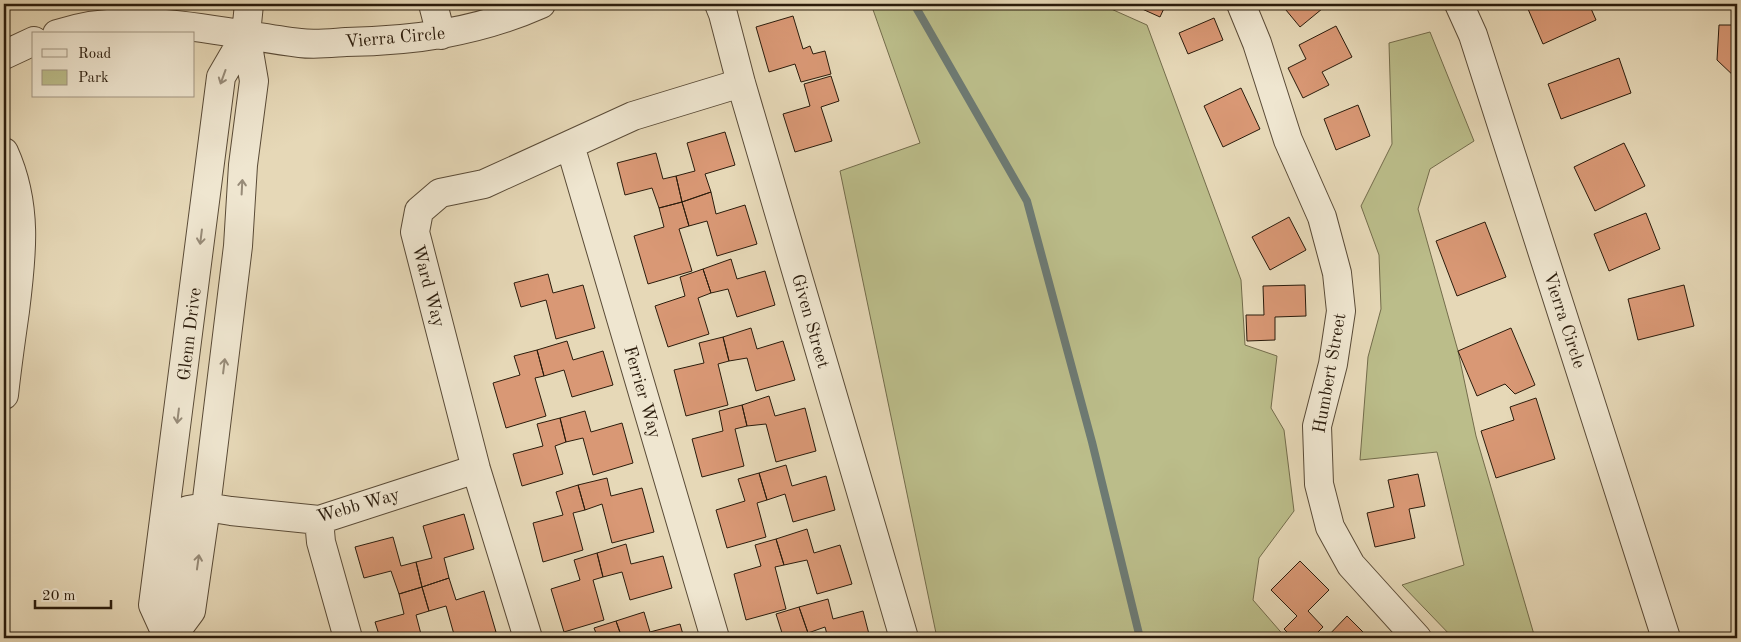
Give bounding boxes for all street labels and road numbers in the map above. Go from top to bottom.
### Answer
street label: Vierra Circle [344,25,446,51]
street label: Ward Way [408,243,448,330]
street label: Vierra Circle [1540,270,1588,371]
street label: Given Street [788,272,832,370]
street label: Glenn Drive [175,286,205,382]
street label: Humbert Street [1311,312,1349,435]
street label: Ferrier Way [620,344,664,441]
street label: Webb Way [315,485,402,526]

